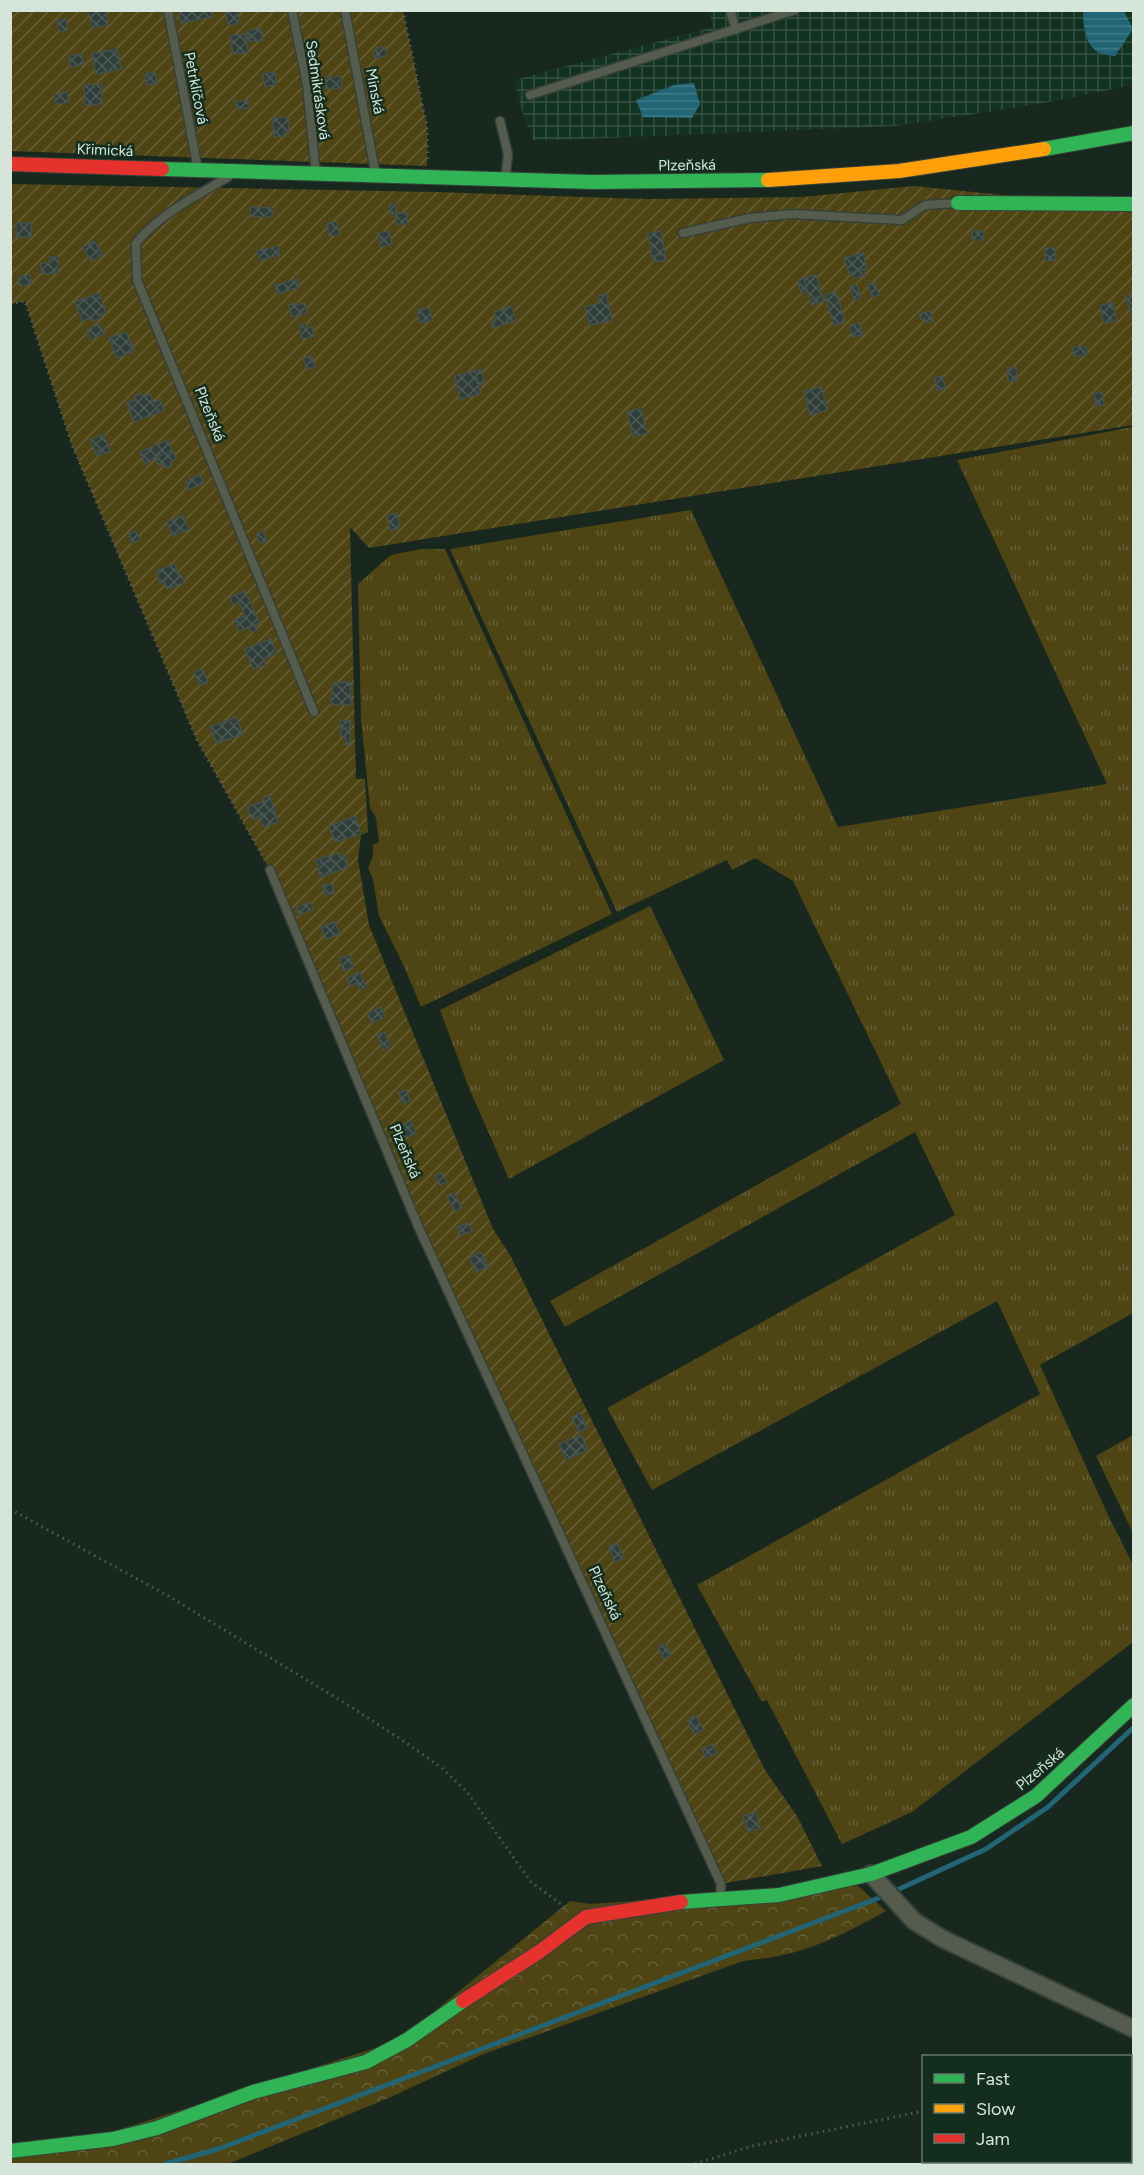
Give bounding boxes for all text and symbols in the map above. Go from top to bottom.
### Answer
street label: Sedmikrásková [302,39,334,141]
street label: Petrklíčová [180,50,212,126]
street label: Minská [362,67,388,115]
street label: Křimická [76,140,134,160]
street label: Plzeňská [658,155,716,175]
street label: Plzeňská [191,384,229,444]
street label: Plzeňská [385,1121,425,1181]
street label: Plzeňská [585,1563,625,1623]
street label: Plzeňská [1012,1744,1068,1794]
legend [922,2055,1132,2163]
text: Fast [976,2068,1010,2090]
text: Slow [976,2098,1015,2120]
text: Jam [976,2128,1010,2150]

